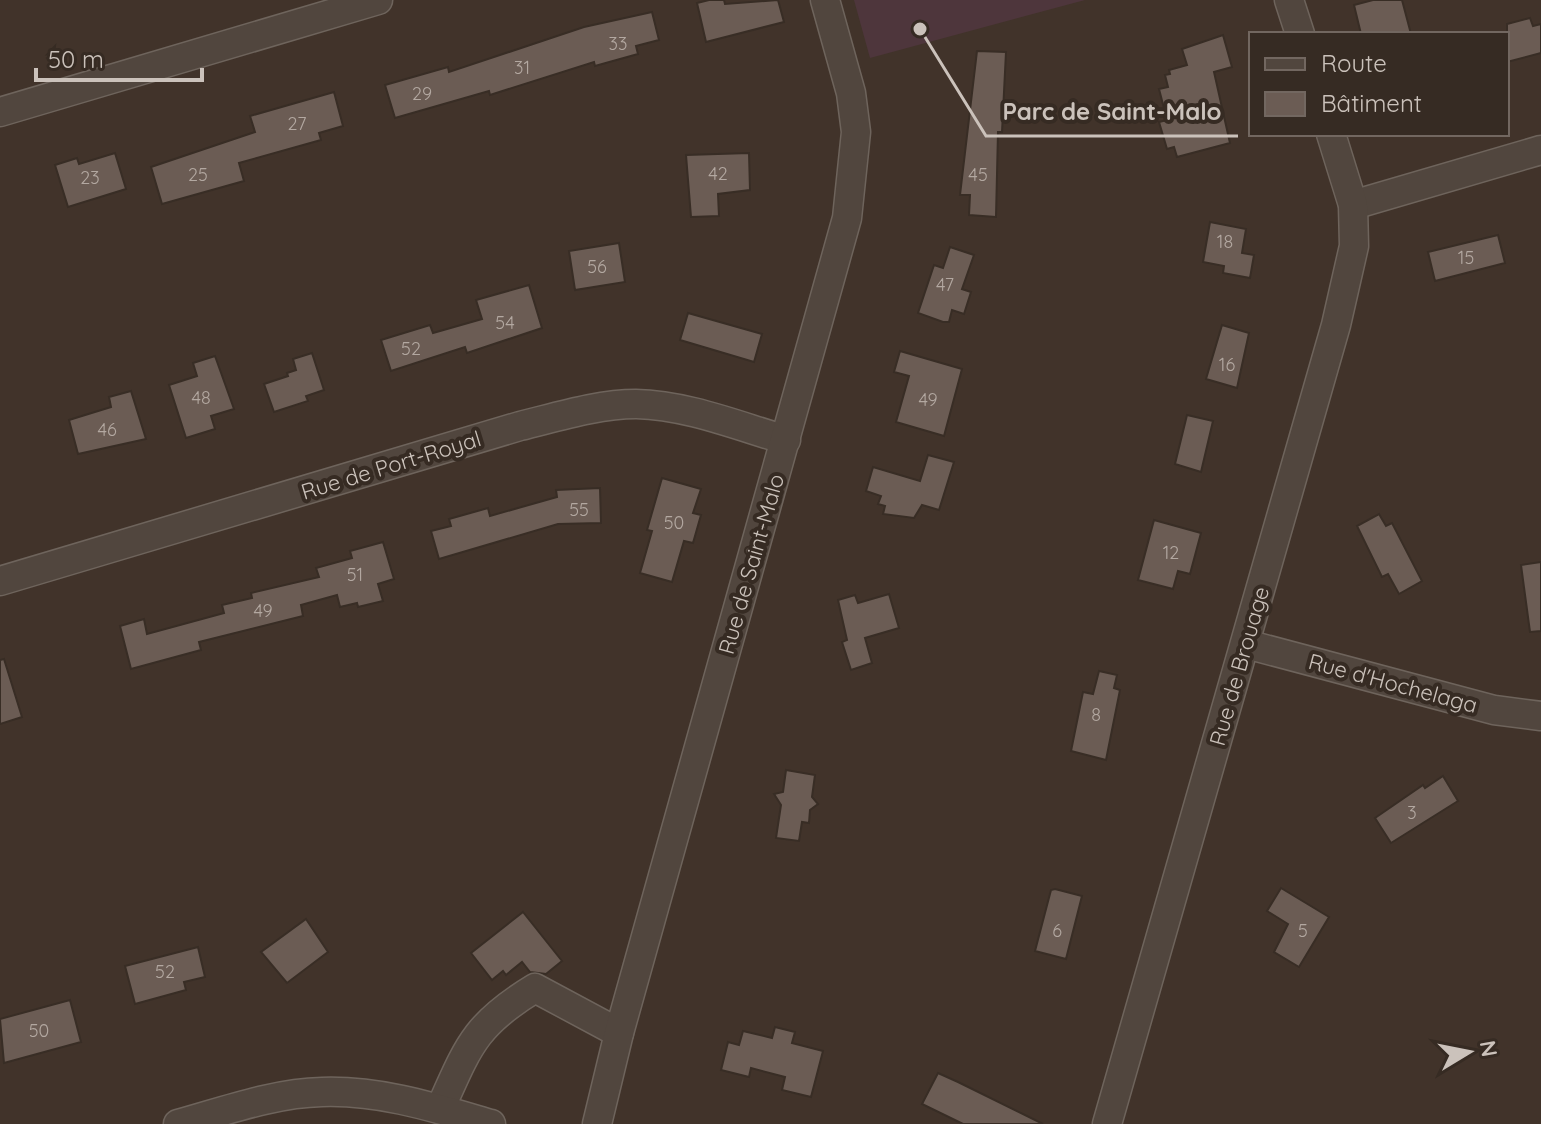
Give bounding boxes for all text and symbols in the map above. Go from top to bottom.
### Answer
scale bar [36,32,202,82]
house number: 33 [609,32,627,55]
legend [1249,32,1509,136]
text: 50 m [48,44,104,74]
text: Route [1321,48,1387,78]
house number: 31 [514,56,530,79]
house number: 29 [412,82,432,105]
callout: Parc de Saint-Malo [986,88,1238,136]
text: Bâtiment [1321,88,1422,118]
text: Parc de Saint-Malo [1002,96,1222,126]
house number: 27 [288,112,306,135]
house number: 42 [708,162,728,185]
house number: 25 [188,163,208,186]
house number: 45 [968,163,988,186]
house number: 23 [80,166,100,189]
house number: 18 [1217,230,1233,253]
house number: 15 [1458,246,1474,269]
house number: 56 [587,255,607,278]
house number: 47 [936,273,954,296]
house number: 54 [495,311,515,334]
house number: 52 [401,337,421,360]
house number: 16 [1219,353,1235,376]
house number: 48 [191,386,211,409]
house number: 49 [918,388,938,411]
house number: 46 [97,418,117,441]
street label: Rue de Port-Royal [298,424,484,506]
street label: Rue de Saint-Malo [712,471,790,657]
house number: 55 [569,498,589,521]
house number: 50 [664,511,684,534]
house number: 12 [1163,541,1179,564]
house number: 51 [347,563,363,586]
street label: Rue de Brouage [1203,583,1275,749]
house number: 49 [253,599,273,622]
street label: Rue d'Hochelaga [1305,647,1481,719]
house number: 8 [1091,703,1101,726]
house number: 3 [1407,801,1417,824]
house number: 6 [1052,919,1062,942]
house number: 5 [1298,919,1308,942]
house number: 52 [155,960,175,983]
north arrow [1429,1012,1509,1092]
house number: 50 [29,1019,49,1042]
text: N [1474,1038,1504,1059]

